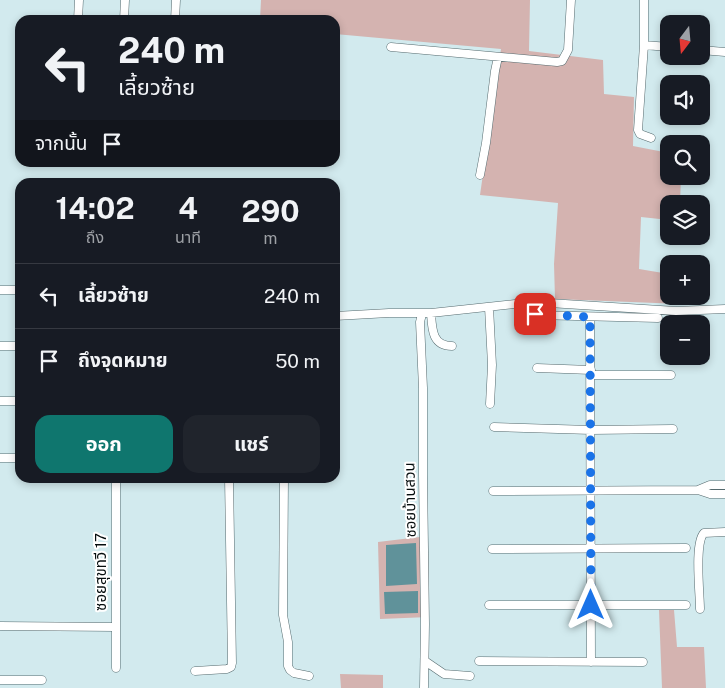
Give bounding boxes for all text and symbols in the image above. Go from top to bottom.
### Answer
north arrow [660,15,710,65]
map controls [660,15,710,365]
text: 240 m [118,30,225,71]
icon: left [35,35,100,100]
text: เลี้ยวซ้าย [118,74,195,100]
button: sound [660,75,710,125]
icon: arrive [98,130,126,158]
text: จากนั้น [35,132,88,154]
button: search [660,135,710,185]
text: 14:02 [55,190,134,226]
text: 4 [178,190,198,226]
text: 290 [241,193,300,229]
button: layers [660,195,710,245]
text: ถึง [86,228,104,247]
text: นาที [175,228,201,247]
text: m [264,229,277,248]
button: + [660,255,710,305]
icon: left [35,282,63,310]
text: เลี้ยวซ้าย [78,284,149,306]
text: 240 m [264,285,320,307]
pin [514,293,556,335]
icon: arrive [521,300,549,328]
button: − [660,315,710,365]
icon: arrive [35,347,63,375]
text: ถึงจุดหมาย [78,349,168,371]
text: 50 m [275,350,320,372]
button: ออก [35,415,173,473]
button: แชร์ [183,415,320,473]
street label: ซอยบ้านสวน [400,462,419,538]
street label: ซอยสุขทวี 17 [92,533,110,611]
position arrow [564,578,616,630]

